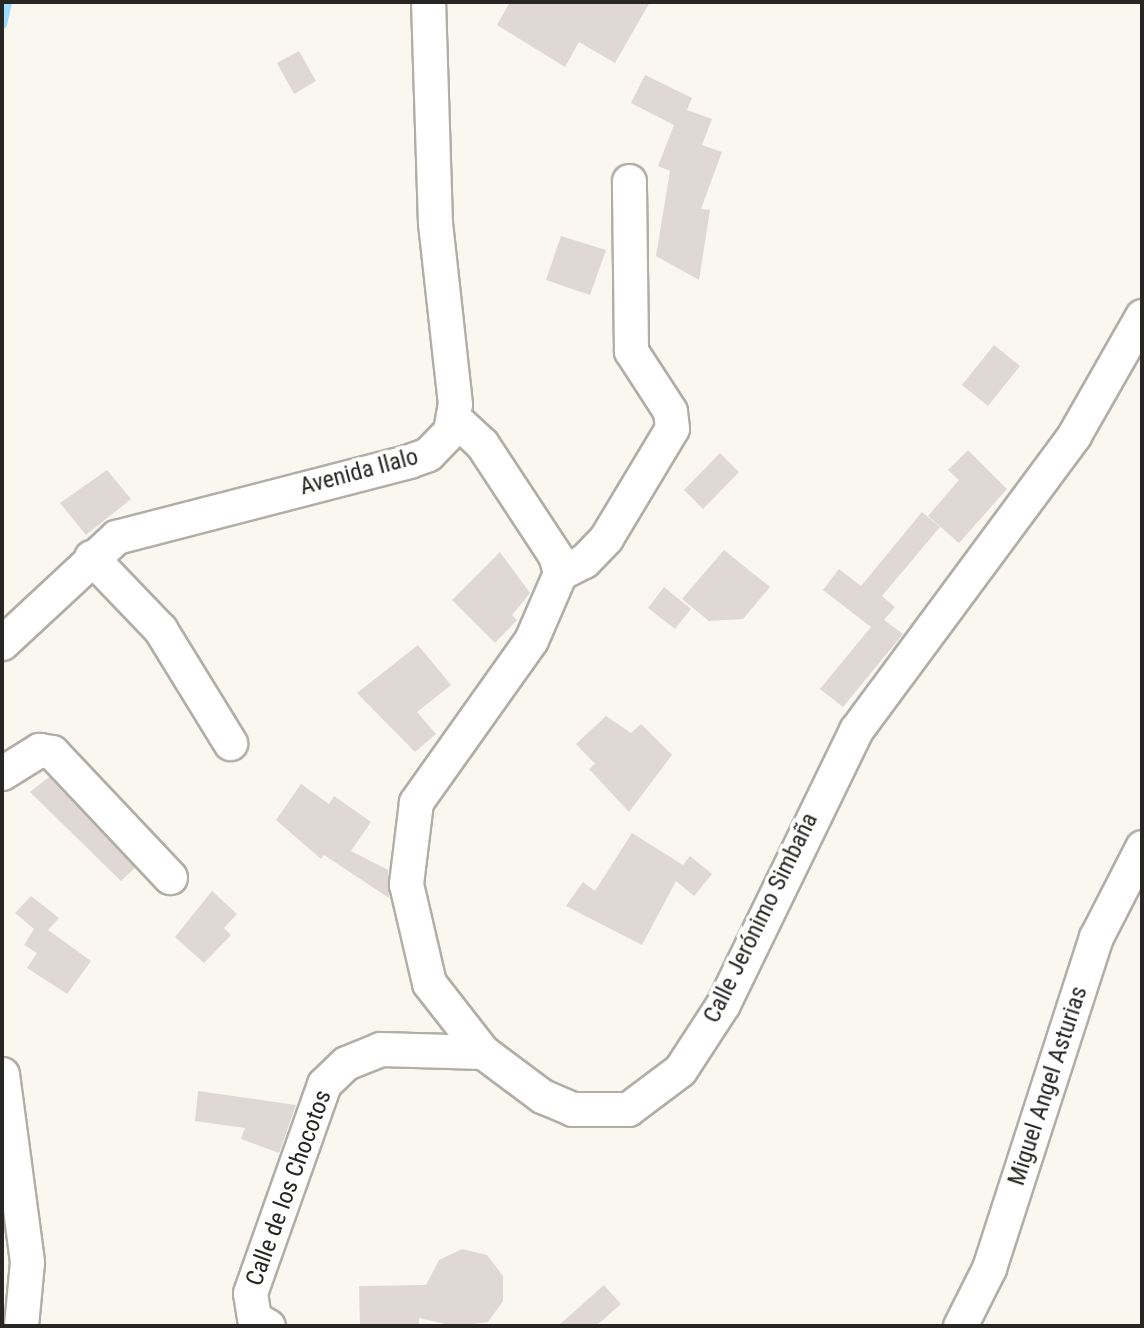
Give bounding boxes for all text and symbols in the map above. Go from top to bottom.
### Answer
street label: Avenida Ilalo [297,442,421,502]
street label: Calle Jerónimo Simbaña [698,808,824,1028]
street label: Miguel Angel Asturias [1002,983,1094,1189]
street label: Calle de los Chocotos [240,1086,338,1290]

